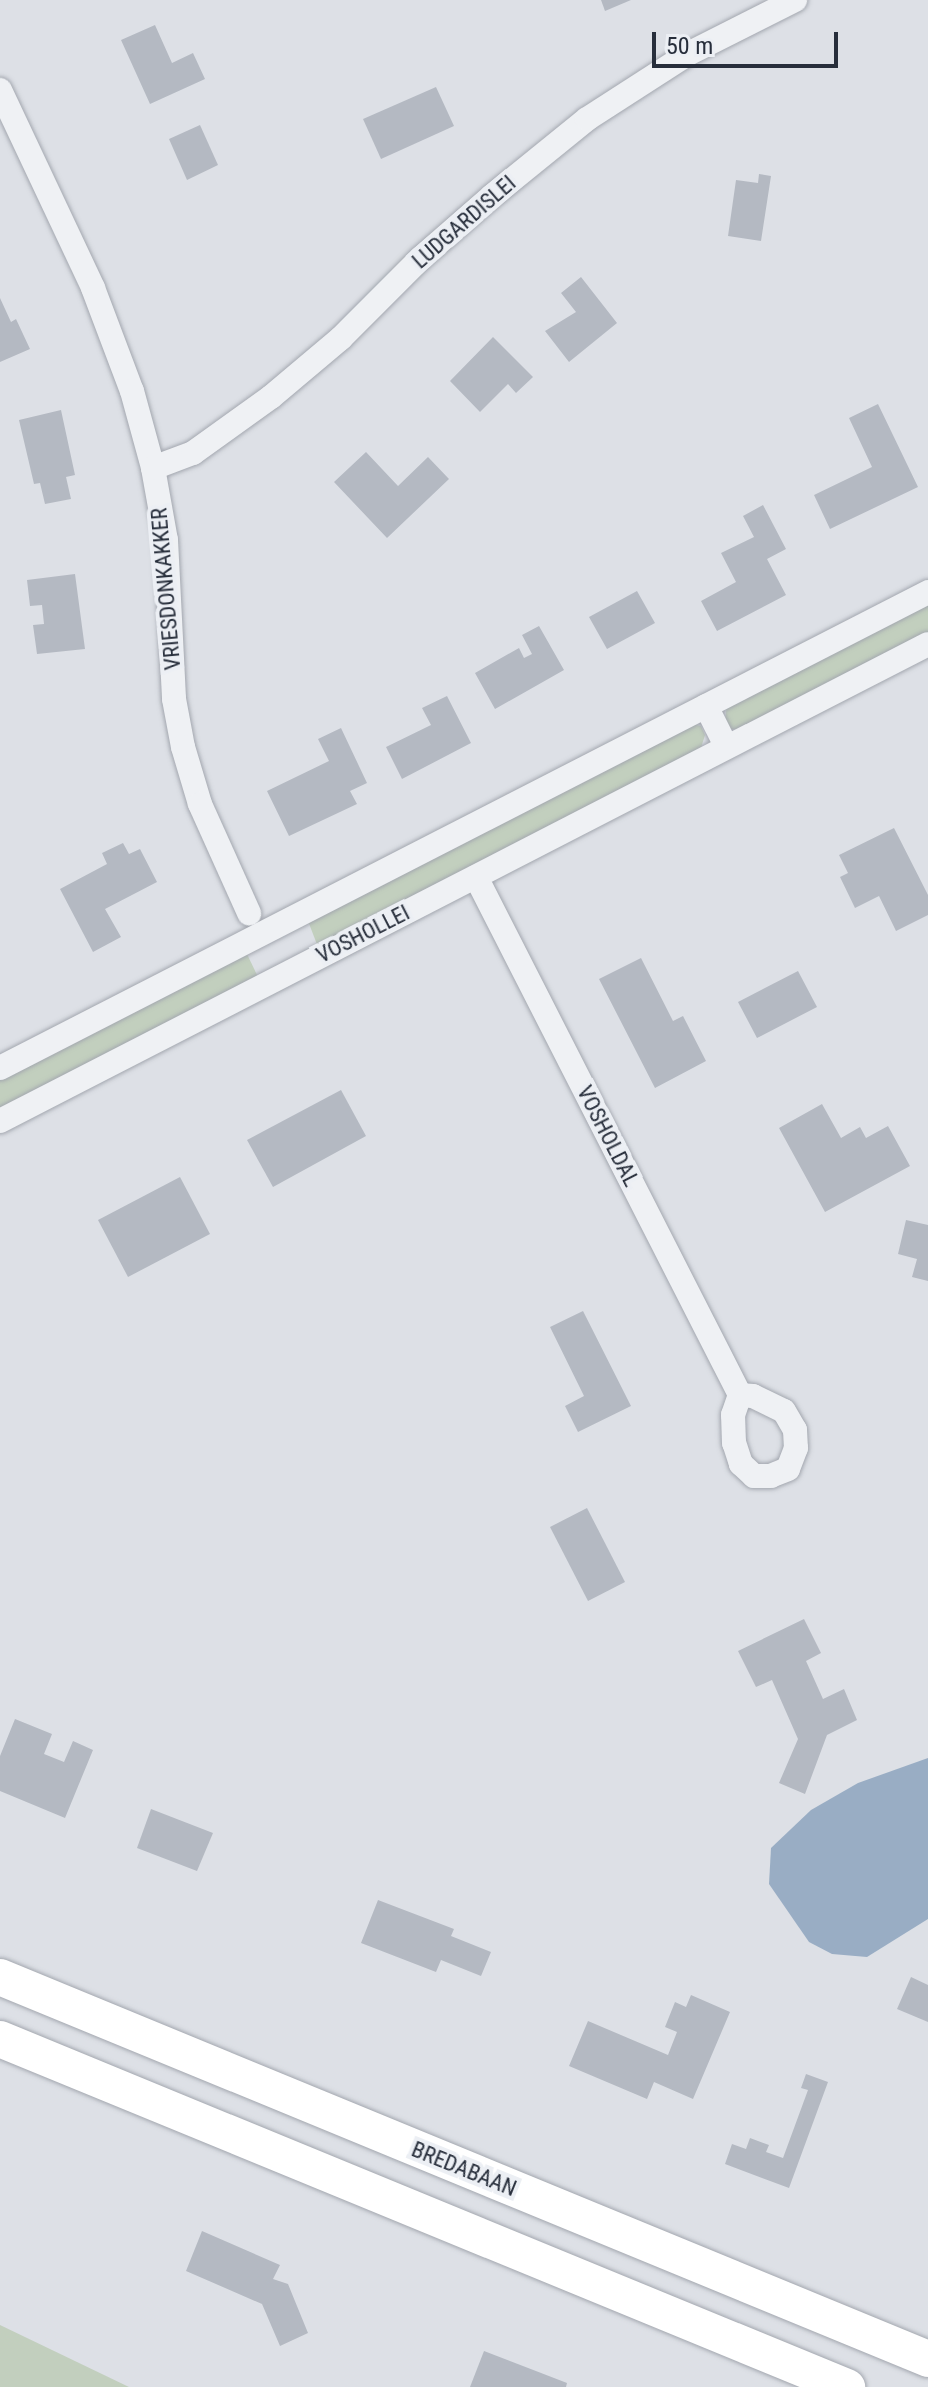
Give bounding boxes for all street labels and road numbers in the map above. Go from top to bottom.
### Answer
street label: LUDGARDISLEI [407,170,521,274]
street label: VRIESDONKAKKER [146,507,186,671]
street label: VOSHOLLEI [312,899,414,969]
street label: VOSHOLDAL [571,1081,645,1191]
street label: BREDABAAN [408,2136,520,2202]

